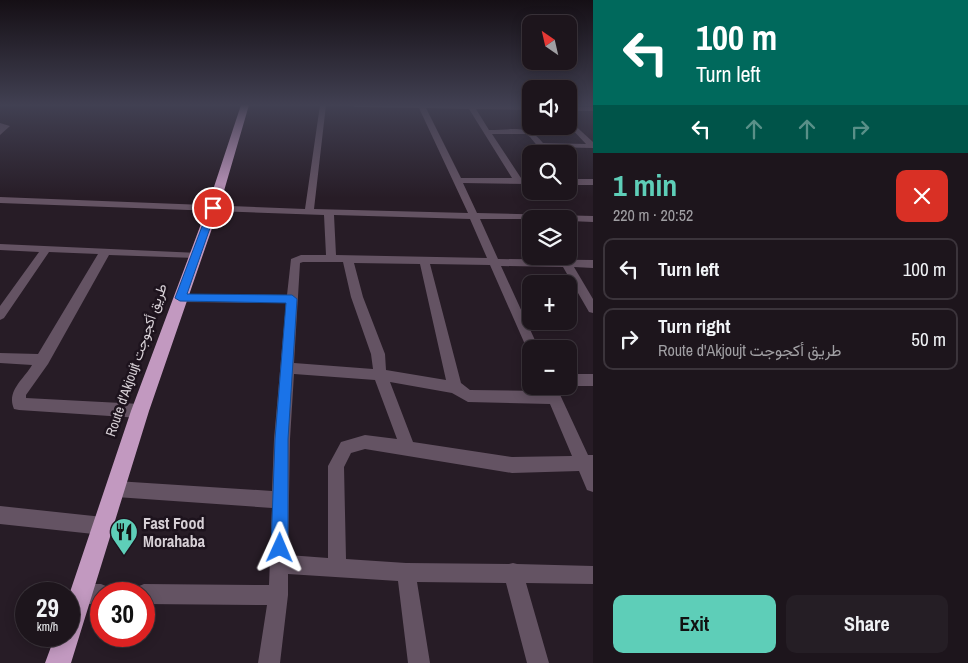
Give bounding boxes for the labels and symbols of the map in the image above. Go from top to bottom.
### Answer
north arrow [522,15,578,70]
pin [192,187,234,229]
street label: Route d'Akjoujt طريق أكجوجت [101,281,171,439]
place label: Fast Food Morahaba [143,512,206,552]
restaurant icon: Fast Food Morahaba [109,517,139,556]
position arrow [253,521,305,573]
speed limit sign: 30 [90,582,155,647]

